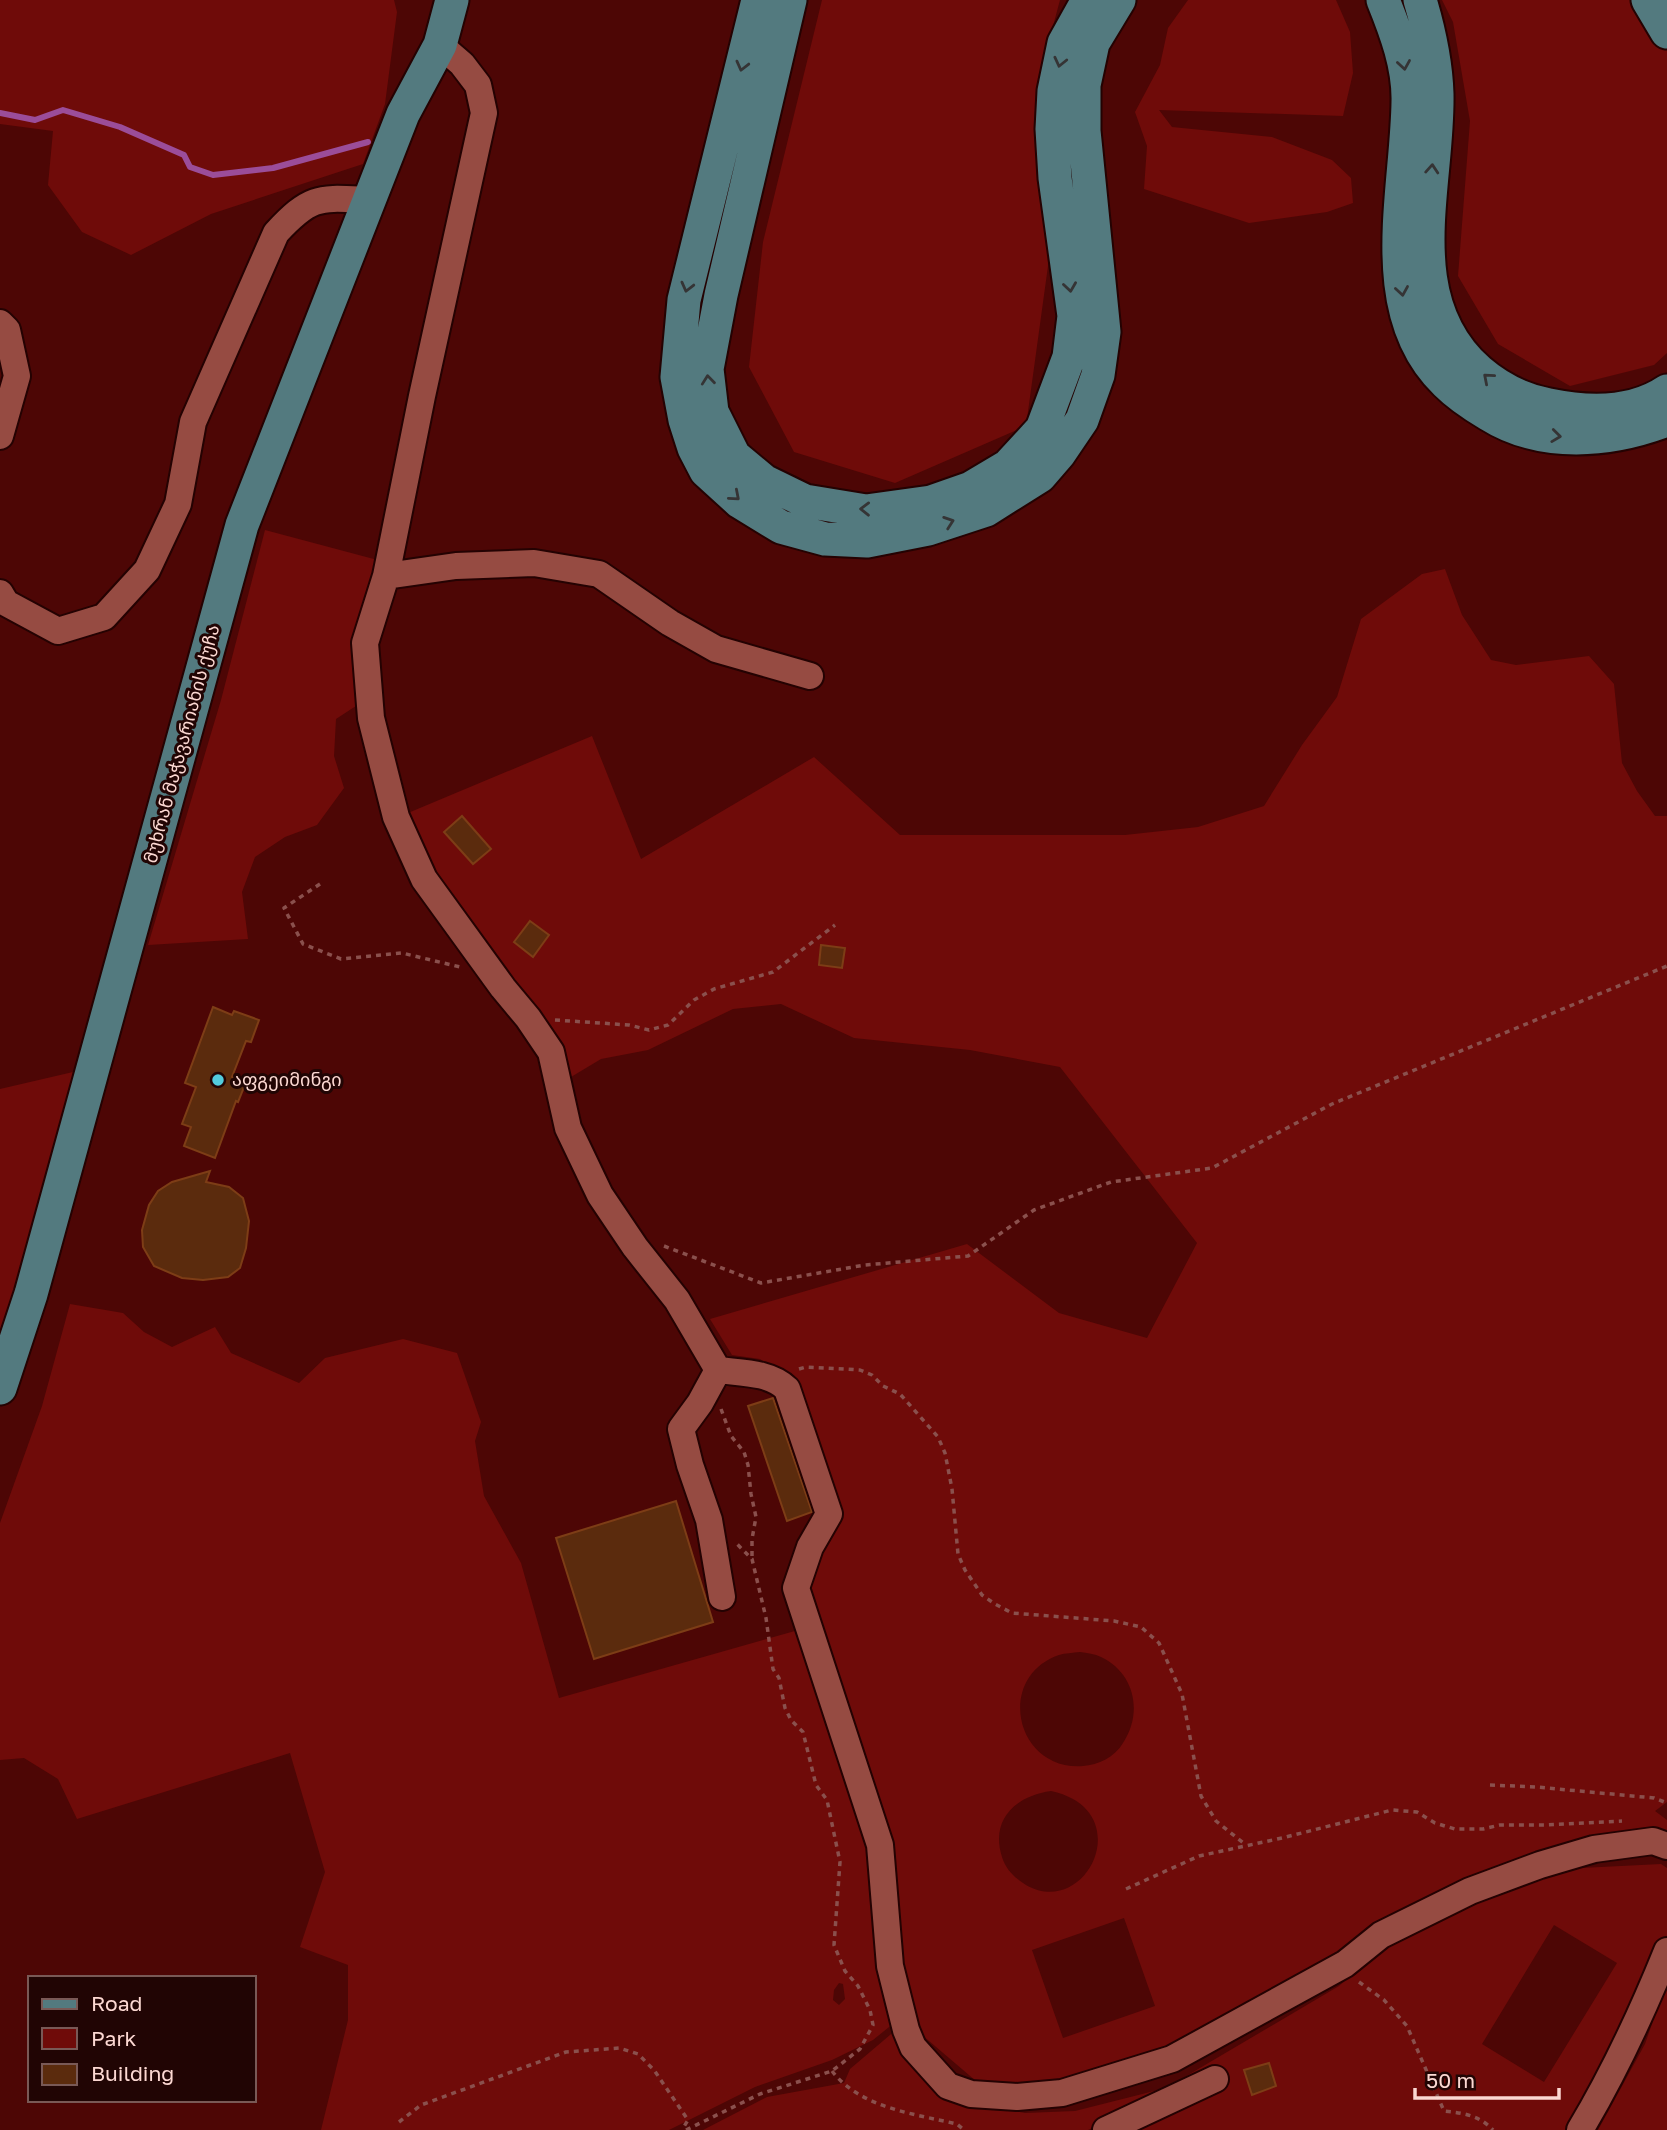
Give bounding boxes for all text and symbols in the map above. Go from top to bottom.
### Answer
one-way arrow [1054,55,1068,67]
one-way arrow [1396,59,1411,71]
one-way arrow [736,60,750,72]
one-way arrow [1424,163,1439,174]
one-way arrow [681,281,695,293]
one-way arrow [1063,281,1078,293]
one-way arrow [1395,285,1410,297]
one-way arrow [701,374,716,385]
one-way arrow [1483,374,1496,386]
one-way arrow [1550,428,1561,443]
one-way arrow [726,488,739,500]
one-way arrow [859,502,870,517]
one-way arrow [942,516,954,530]
street label: მუხრან მაჭავარიანის ქუჩა [139,622,224,866]
place label: აფგეიმინგი [232,1068,342,1091]
marker: აფგეიმინგი [210,1072,226,1088]
legend [28,1976,256,2102]
text: Road [91,1990,142,2016]
text: Park [91,2025,137,2051]
scale bar [1415,2056,1558,2100]
text: Building [91,2060,174,2086]
text: 50 m [1426,2067,1475,2093]

